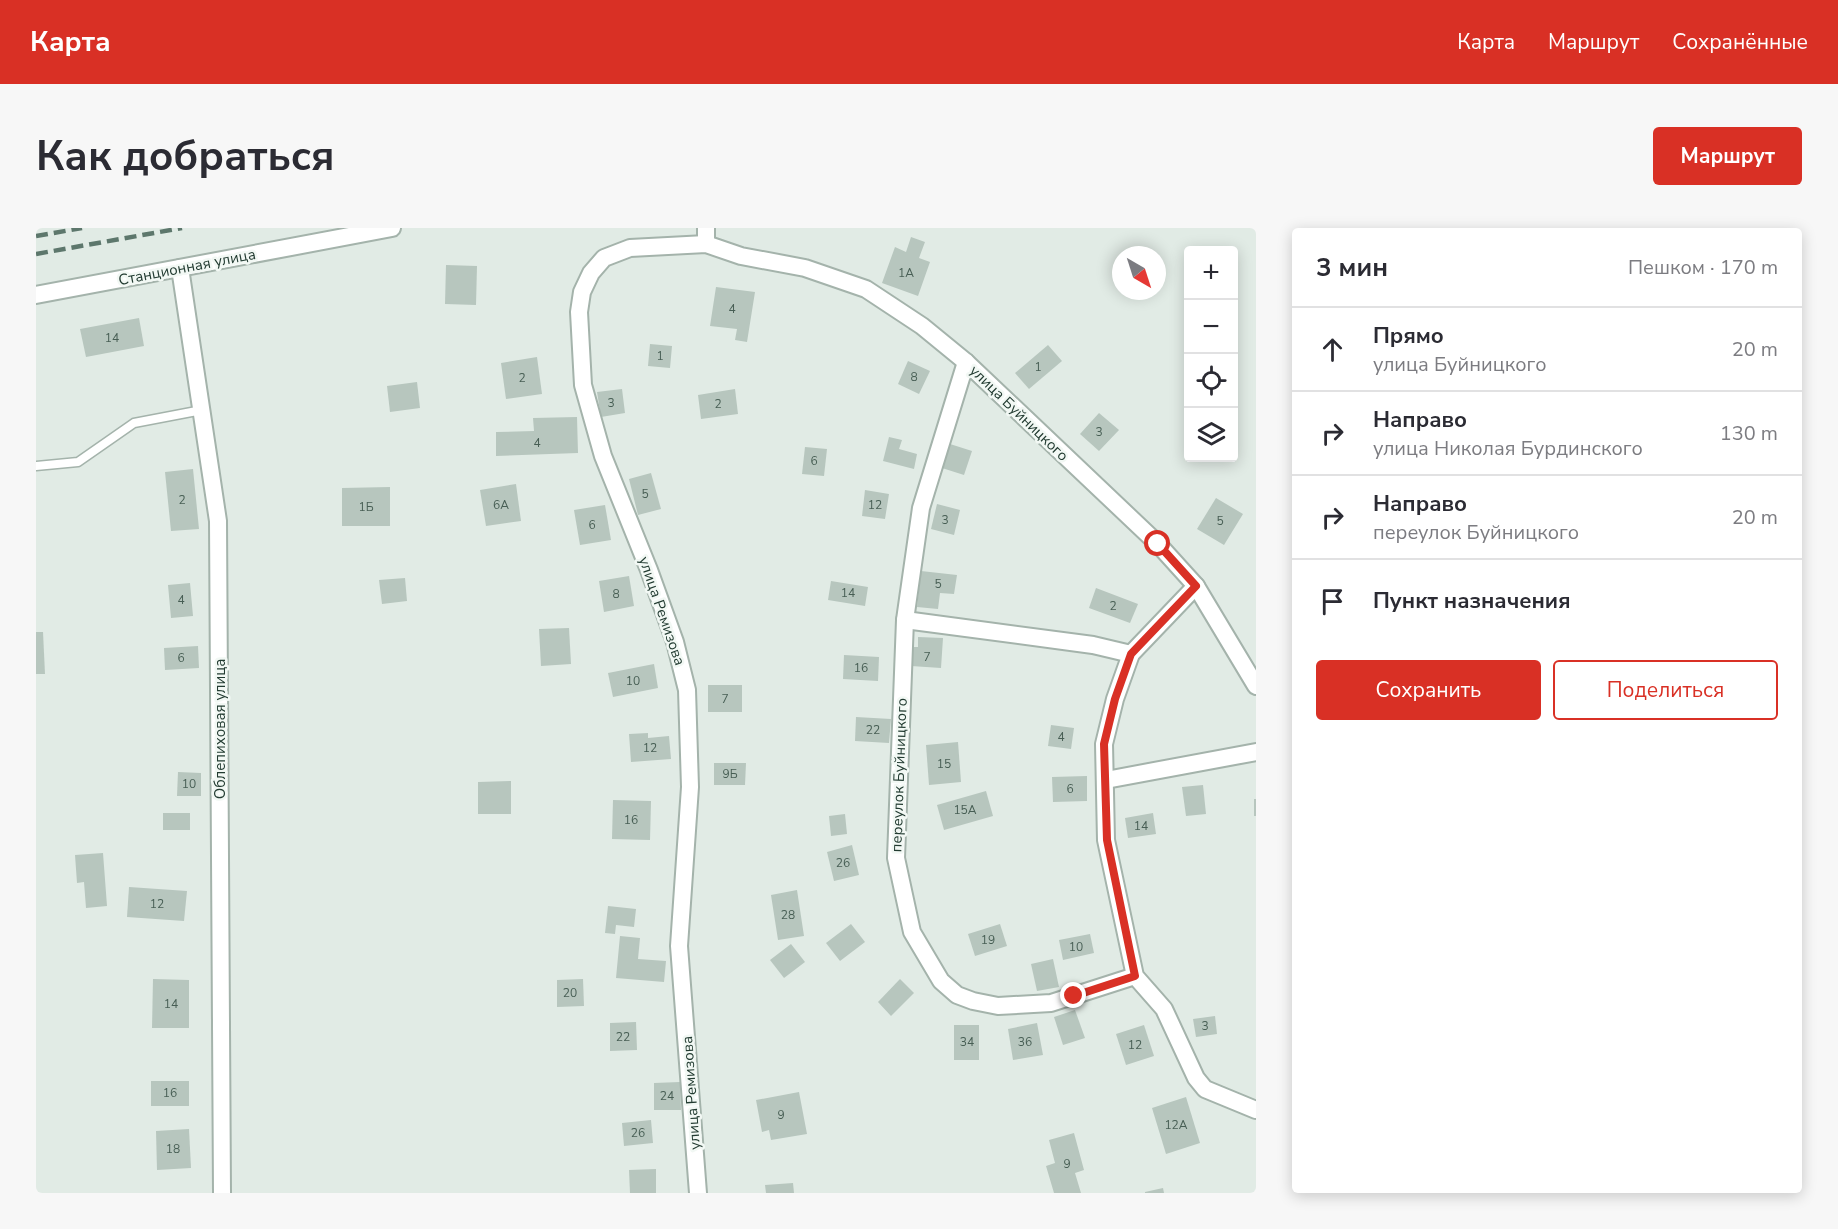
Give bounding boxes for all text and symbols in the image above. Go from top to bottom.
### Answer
text: Карта [30,23,111,61]
text: Карта [1457,28,1515,56]
text: Маршрут [1548,28,1639,56]
text: Сохранённые [1672,28,1808,56]
button: Маршрут [1653,127,1802,185]
text: Как добраться [36,128,335,185]
street label: Станционная улица [117,244,257,290]
north arrow [1112,246,1166,300]
map controls [1184,246,1238,462]
button: + [1184,246,1238,300]
text: 3 мин [1316,250,1388,285]
text: Пешком · 170 m [1628,254,1778,281]
house number: 1А [898,265,914,281]
button: − [1184,300,1238,354]
house number: 4 [728,301,736,317]
text: Прямо [1373,321,1444,351]
house number: 14 [105,330,119,346]
icon: ahead [1316,333,1349,366]
text: 20 m [1732,336,1778,363]
house number: 1 [656,348,664,364]
text: улица Буйницкого [1373,351,1547,378]
button: locate [1184,354,1238,408]
house number: 1 [1034,359,1042,375]
street label: улица Буйницкого [965,361,1073,465]
house number: 8 [910,369,918,385]
house number: 2 [518,370,526,386]
house number: 3 [607,395,615,411]
house number: 2 [714,396,722,412]
text: Направо [1373,405,1467,435]
button: layers [1184,408,1238,462]
icon: right [1316,417,1349,450]
text: 130 m [1720,420,1778,447]
house number: 3 [1095,424,1103,440]
house number: 4 [533,435,541,451]
text: улица Николая Бурдинского [1373,435,1643,462]
house number: 6 [810,453,818,469]
house number: 5 [641,486,649,502]
text: Направо [1373,489,1467,519]
house number: 2 [178,492,186,508]
house number: 6А [493,497,509,513]
house number: 12 [868,497,882,513]
house number: 1Б [358,499,374,515]
icon: right [1316,501,1349,534]
text: 20 m [1732,504,1778,531]
house number: 3 [941,512,949,528]
house number: 5 [1216,513,1224,529]
house number: 6 [588,517,596,533]
text: переулок Буйницкого [1373,519,1579,546]
route start [1144,530,1170,556]
street label: улица Ремизова [634,554,690,668]
house number: 5 [934,576,942,592]
house number: 14 [841,585,855,601]
icon: arrive [1316,585,1349,618]
house number: 8 [612,586,620,602]
text: Пункт назначения [1373,586,1571,616]
house number: 4 [177,592,185,608]
house number: 2 [1109,598,1117,614]
house number: 7 [923,649,931,665]
house number: 6 [177,650,185,666]
street label: Облепиховая улица [210,659,230,799]
house number: 16 [854,660,868,676]
button: Сохранить [1316,660,1541,720]
button: Поделиться [1553,660,1778,720]
house number: 10 [626,673,640,689]
house number: 7 [721,691,729,707]
street label: переулок Буйницкого [886,697,912,853]
house number: 22 [866,722,880,738]
house number: 4 [1057,729,1065,745]
house number: 12 [643,740,657,756]
house number: 15 [937,756,951,772]
house number: 9Б [722,766,738,782]
house number: 10 [182,776,196,792]
house number: 6 [1066,781,1074,797]
house number: 15А [953,802,977,818]
house number: 16 [624,812,638,828]
house number: 14 [1134,818,1148,834]
house number: 26 [836,855,850,871]
house number: 12 [150,896,164,912]
house number: 28 [781,907,795,923]
house number: 19 [981,932,995,948]
house number: 10 [1069,939,1083,955]
route end [1060,982,1086,1008]
house number: 20 [563,985,577,1001]
house number: 14 [164,996,178,1012]
house number: 3 [1201,1018,1209,1034]
house number: 22 [616,1029,630,1045]
house number: 34 [960,1034,974,1050]
house number: 36 [1018,1034,1032,1050]
street label: улица Ремизова [677,1035,705,1151]
house number: 12 [1128,1037,1142,1053]
house number: 16 [163,1085,177,1101]
house number: 24 [660,1088,674,1104]
house number: 9 [777,1107,785,1123]
house number: 12А [1164,1117,1188,1133]
house number: 26 [631,1125,645,1141]
house number: 18 [166,1141,180,1157]
house number: 9 [1063,1156,1071,1172]

